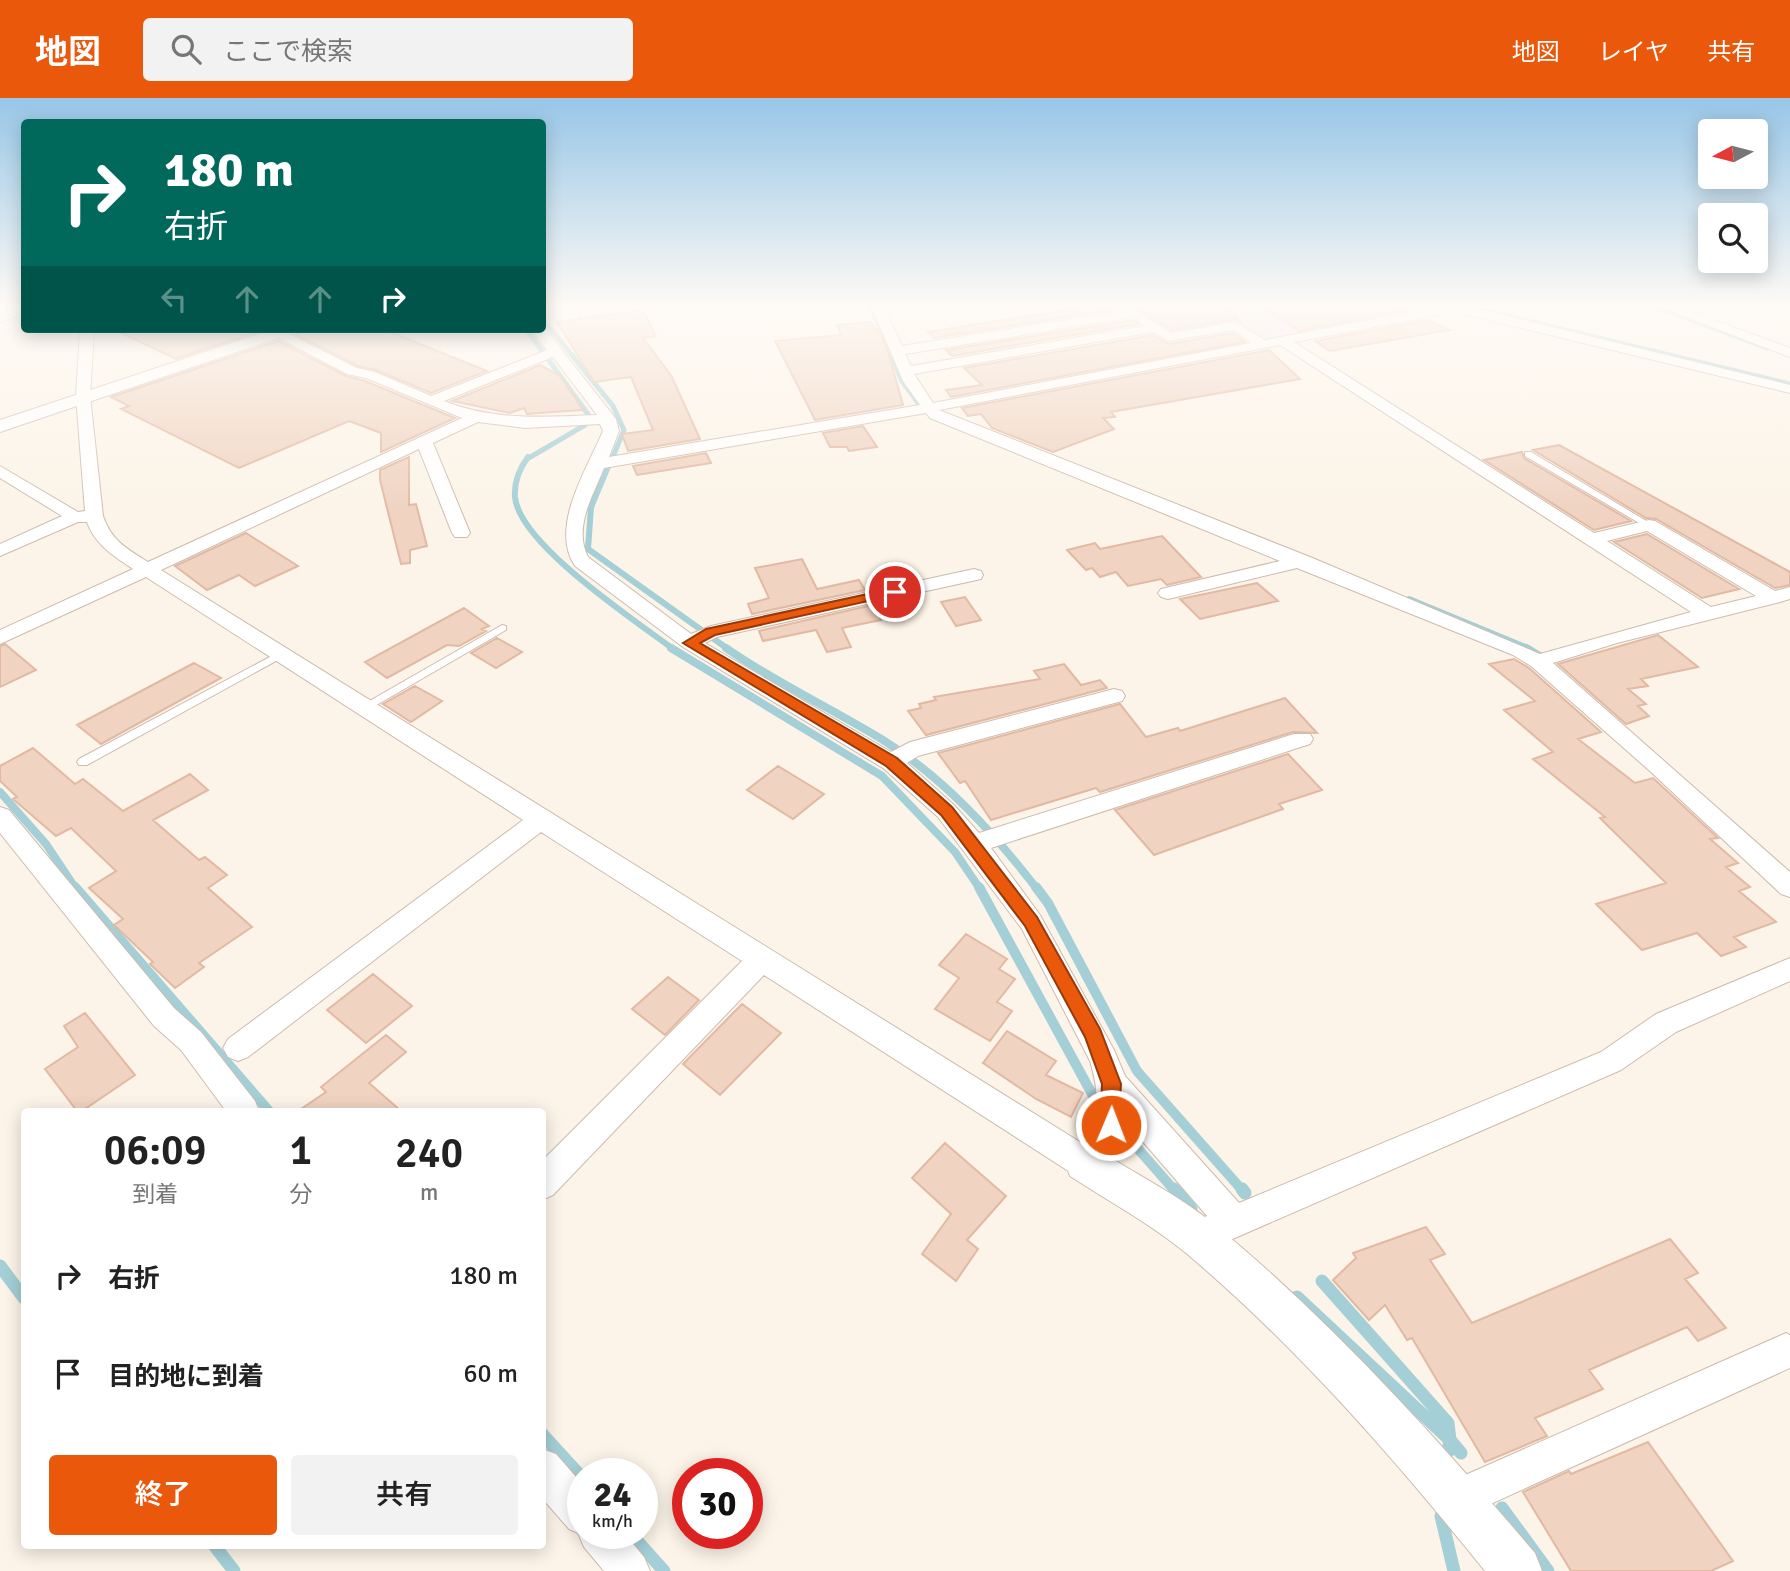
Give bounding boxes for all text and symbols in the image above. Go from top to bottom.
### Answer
search box [143,18,633,81]
icon: search [167,30,205,68]
text: 地図 [35,32,101,73]
text: ここで検索 [223,36,353,68]
text: 地図 [1512,37,1560,67]
text: レイヤ [1598,37,1669,67]
text: 共有 [1707,37,1755,67]
north arrow [1698,119,1768,189]
map controls [1698,119,1768,273]
text: 180 m [164,140,294,200]
icon: right [49,147,140,238]
button: search [1698,203,1768,273]
text: 右折 [164,207,228,246]
icon: left [155,280,193,318]
icon: ahead [228,280,266,318]
icon: ahead [301,280,339,318]
icon: right [374,280,412,318]
pin [865,562,925,622]
icon: arrive [876,573,914,611]
position arrow [1074,1088,1148,1162]
text: 06:09 [104,1125,206,1176]
text: 1 [289,1125,312,1176]
text: 240 [395,1128,463,1179]
text: m [420,1178,438,1207]
text: 到着 [132,1180,178,1209]
text: 分 [289,1180,312,1209]
icon: right [49,1257,87,1295]
text: 180 m [449,1260,518,1292]
text: 右折 [108,1263,160,1295]
icon: arrive [49,1355,87,1393]
text: 60 m [463,1358,518,1390]
text: 目的地に到着 [108,1361,264,1393]
button: 終了 [49,1455,277,1535]
button: 共有 [291,1455,518,1535]
speed limit sign: 30 [672,1458,763,1549]
text: 24 [594,1473,631,1516]
text: km/h [592,1510,633,1532]

